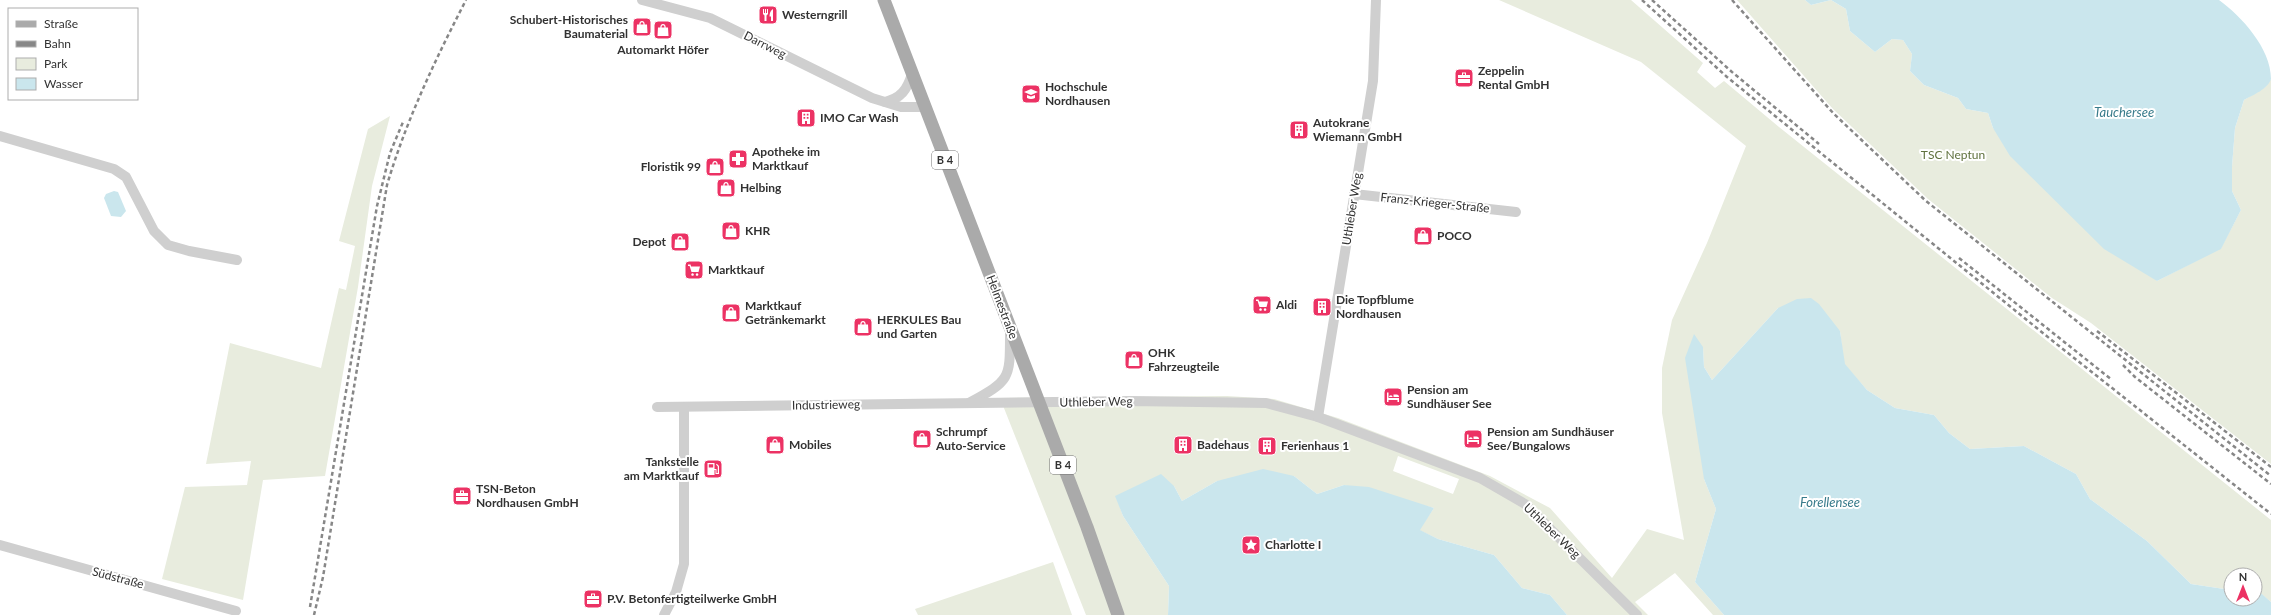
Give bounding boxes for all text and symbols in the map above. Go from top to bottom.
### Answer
restaurant icon: Westerngrill [757,4,779,26]
place label: Westerngrill [782,7,847,22]
legend [8,8,138,100]
place label: Schubert-Historisches Baumaterial [510,12,628,41]
text: Straße [44,16,78,31]
shop icon: Schubert-Historisches Baumaterial [631,16,653,38]
shop icon: Automarkt Höfer [652,19,674,41]
street label: Darrweg [742,28,789,62]
text: Bahn [44,36,71,51]
place label: Automarkt Höfer [616,42,709,57]
text: Park [44,56,68,71]
place label: Zeppelin Rental GmbH [1478,63,1549,92]
office icon: Zeppelin Rental GmbH [1453,67,1475,89]
text: Wasser [44,76,83,91]
place label: Hochschule Nordhausen [1045,79,1110,108]
school or university icon: Hochschule Nordhausen [1020,83,1042,105]
water label: Tauchersee [2094,104,2154,120]
building icon: IMO Car Wash [795,107,817,129]
place label: IMO Car Wash [820,110,899,125]
place label: Autokrane Wiemann GmbH [1312,115,1402,144]
building icon: Autokrane Wiemann GmbH [1288,119,1310,141]
place label: Apotheke im Marktkauf [751,144,820,173]
park label: TSC Neptun [1921,147,1985,162]
pharmacy icon: Apotheke im Marktkauf [727,148,749,170]
road number: B 4 [932,151,958,169]
shop icon: Floristik 99 [704,156,726,178]
place label: Floristik 99 [641,159,701,174]
street label: Uthleber Weg [1338,172,1365,246]
shop icon: Helbing [715,177,737,199]
place label: Helbing [740,180,782,195]
street label: Franz-Krieger-Straße [1380,189,1490,216]
shop icon: KHR [720,220,742,242]
place label: KHR [745,223,770,238]
shop icon: POCO [1412,225,1434,247]
place label: POCO [1437,228,1472,243]
shop icon: Depot [669,231,691,253]
place label: Depot [632,234,667,249]
supermarket icon: Marktkauf [683,259,705,281]
place label: Marktkauf [708,262,765,277]
street label: Helmestraße [983,273,1022,341]
place label: Die Topfblume Nordhausen [1336,292,1414,321]
supermarket icon: Aldi [1251,294,1273,316]
building icon: Die Topfblume Nordhausen [1311,296,1333,318]
place label: Aldi [1275,297,1297,312]
place label: Marktkauf Getränkemarkt [745,298,826,327]
shop icon: Marktkauf Getränkemarkt [720,302,742,324]
place label: HERKULES Bau und Garten [877,312,962,341]
shop icon: HERKULES Bau und Garten [852,316,874,338]
place label: OHK Fahrzeugteile [1148,345,1220,374]
shop icon: OHK Fahrzeugteile [1123,349,1145,371]
place label: Pension am Sundhäuser See [1407,382,1492,411]
hotel icon: Pension am Sundhäuser See [1382,386,1404,408]
street label: Uthleber Weg [1059,393,1133,410]
street label: Industrieweg [792,396,860,413]
place label: Schrumpf Auto-Service [935,424,1006,453]
place label: Pension am Sundhäuser See/Bungalows [1487,424,1614,453]
shop icon: Schrumpf Auto-Service [911,428,933,450]
hotel icon: Pension am Sundhäuser See/Bungalows [1462,428,1484,450]
shop icon: Mobiles [764,434,786,456]
building icon: Badehaus [1172,434,1194,456]
building icon: Ferienhaus 1 [1256,435,1278,457]
place label: Mobiles [789,437,832,452]
place label: Badehaus [1197,437,1249,452]
place label: Ferienhaus 1 [1281,438,1349,453]
place label: Tankstelle am Marktkauf [624,454,700,483]
road number: B 4 [1050,456,1076,474]
fuel station icon: Tankstelle am Marktkauf [702,458,724,480]
place label: TSN-Beton Nordhausen GmbH [476,481,579,510]
office icon: TSN-Beton Nordhausen GmbH [451,485,473,507]
water label: Forellensee [1800,494,1860,510]
street label: Uthleber Weg [1521,500,1584,561]
place icon: Charlotte I [1240,534,1262,556]
place label: Charlotte I [1265,537,1321,552]
street label: Südstraße [91,563,146,592]
north arrow [2223,567,2263,607]
text: N [2239,570,2247,583]
office icon: P.V. Betonfertigteilwerke GmbH [582,588,604,610]
place label: P.V. Betonfertigteilwerke GmbH [607,591,777,606]

